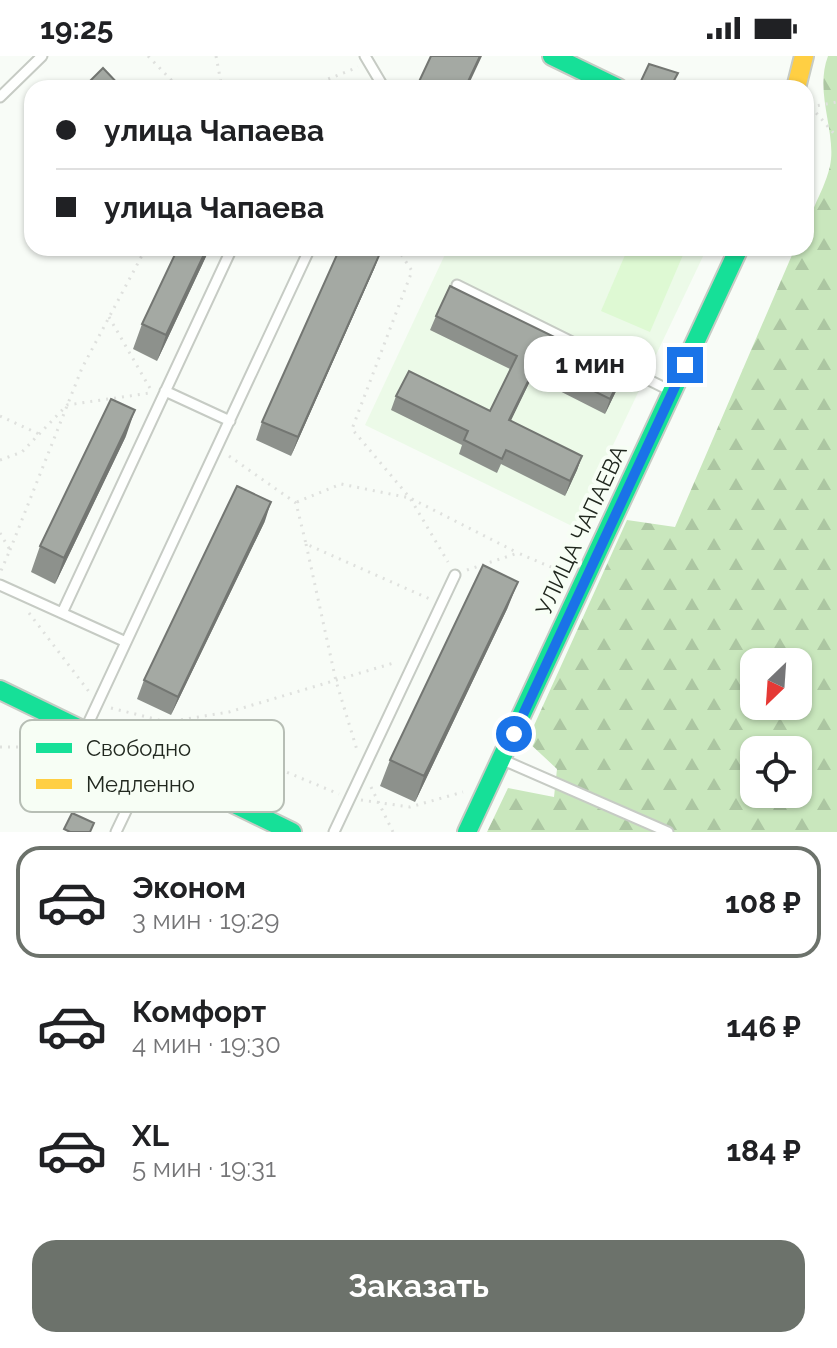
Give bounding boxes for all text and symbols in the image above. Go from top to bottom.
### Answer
text: 19:25 [40,11,113,46]
text: улица Чапаева [104,113,324,148]
text: улица Чапаева [104,190,324,225]
callout: 1 мин [525,337,657,393]
route end [667,347,703,383]
text: 1 мин [555,349,625,379]
street label: УЛИЦА ЧАПАЕВА [530,441,632,619]
north arrow [740,648,812,720]
map controls [740,648,812,808]
route start [496,716,532,752]
legend [20,720,284,812]
text: Свободно [86,735,191,761]
button: locate [740,736,812,808]
text: Медленно [86,771,195,797]
icon: car [36,866,108,938]
text: Эконом [132,870,246,905]
text: 108 ₽ [725,885,801,920]
text: 3 мин · 19:29 [132,905,280,935]
icon: car [36,990,108,1062]
text: Комфорт [132,994,266,1029]
text: 146 ₽ [726,1009,801,1044]
text: 4 мин · 19:30 [132,1029,281,1059]
icon: car [36,1114,108,1186]
text: XL [132,1118,169,1153]
text: 184 ₽ [726,1133,801,1168]
text: 5 мин · 19:31 [132,1153,276,1183]
button: Заказать [32,1240,805,1332]

